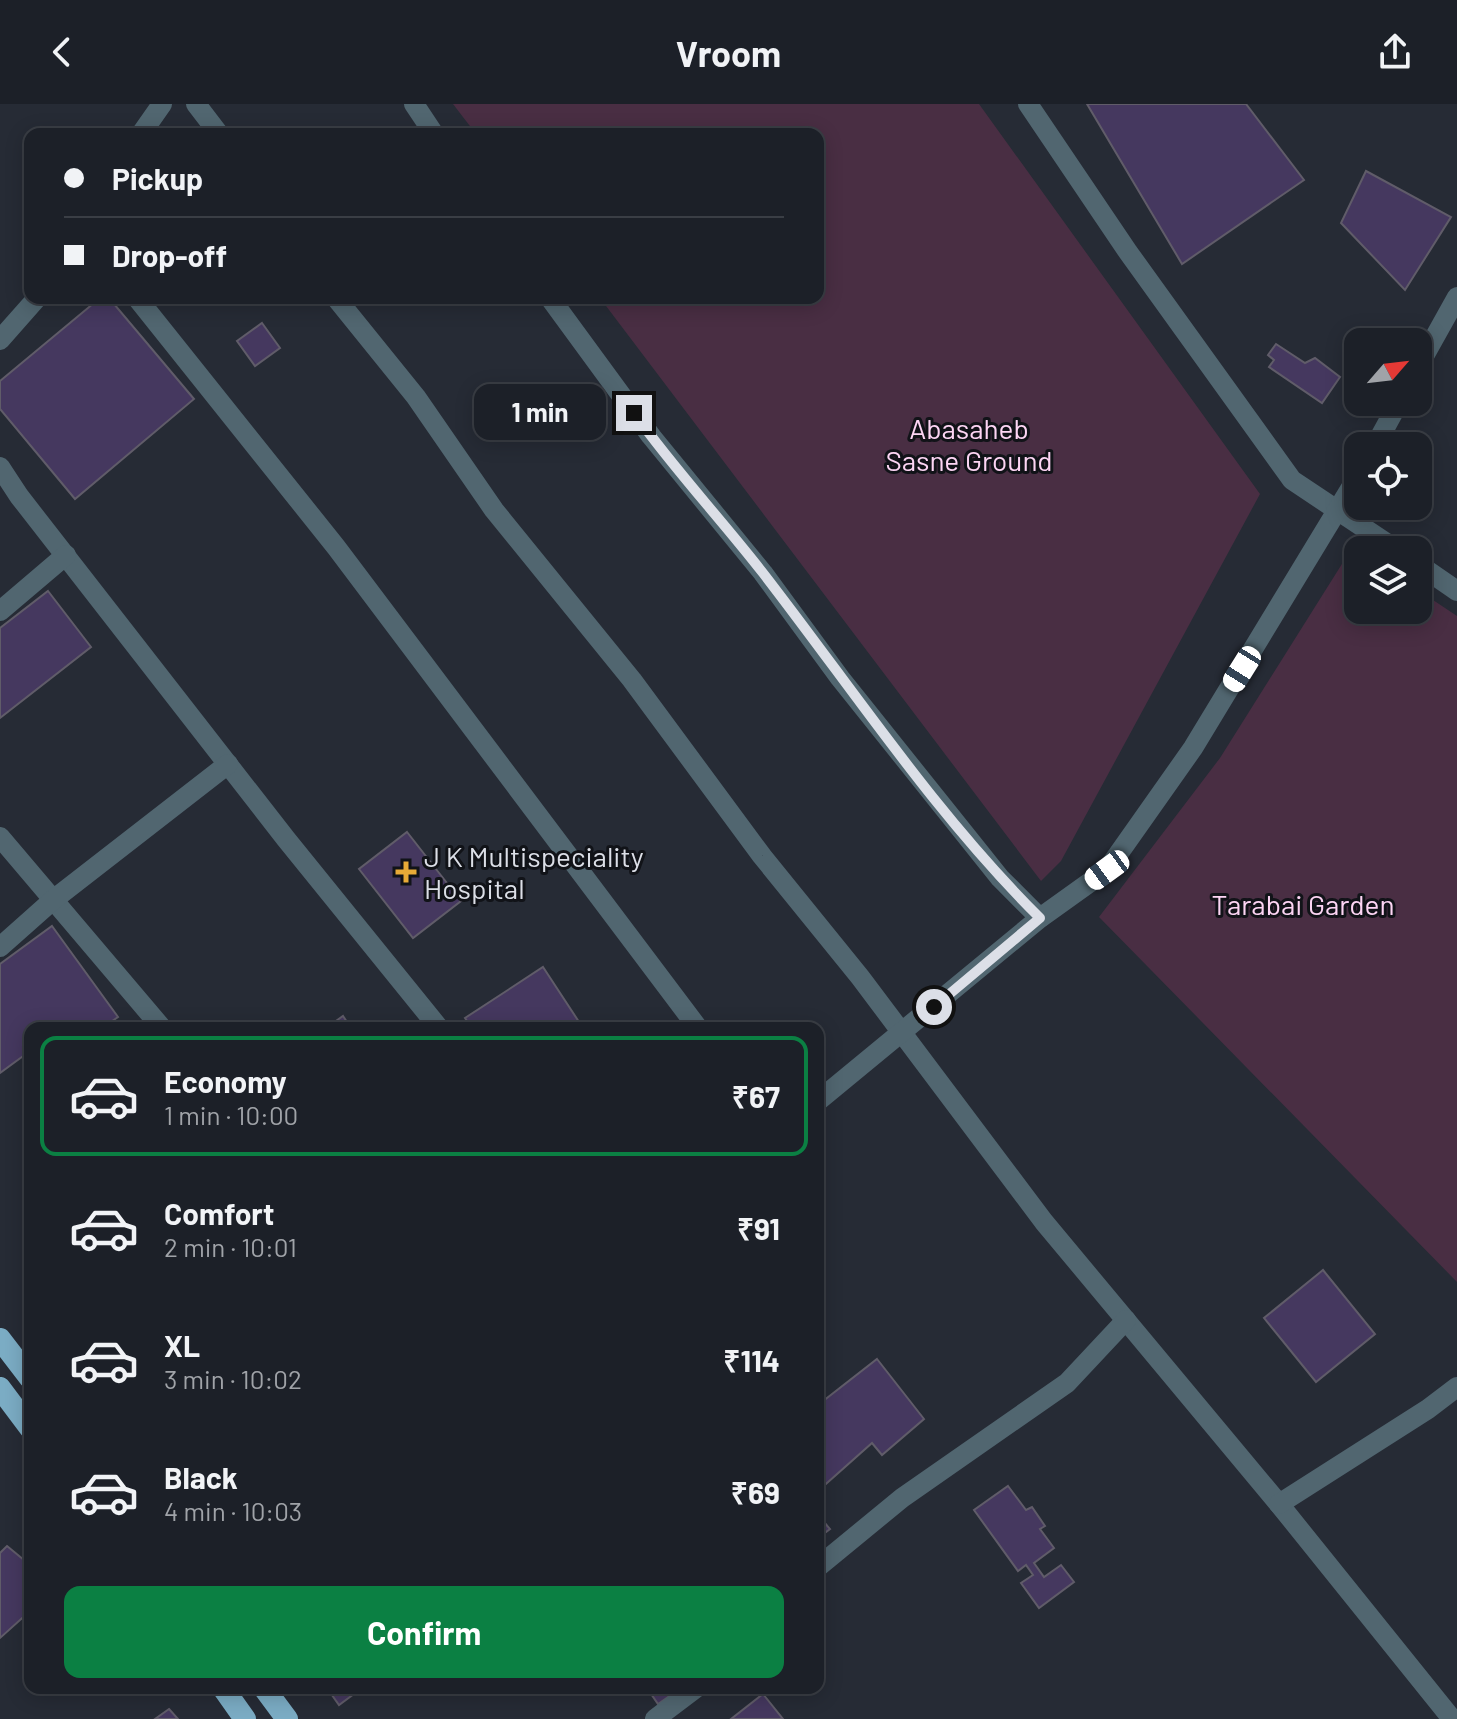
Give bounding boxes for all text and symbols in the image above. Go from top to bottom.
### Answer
icon: back [40,30,84,74]
icon: share [1373,30,1417,74]
text: Vroom [676,31,781,74]
text: Pickup [112,160,203,196]
text: Drop-off [112,237,227,273]
north arrow [1344,328,1432,416]
map controls [1344,328,1432,624]
callout: 1 min [474,385,606,441]
route end [616,395,652,431]
text: 1 min [512,396,568,427]
park label: Abasaheb Sasne Ground [885,411,1053,477]
button: locate [1344,432,1432,520]
button: layers [1344,536,1432,624]
car [1219,642,1265,696]
place label: J K Multispeciality Hospital [424,839,644,905]
car [1081,846,1133,894]
marker: J K Multispeciality Hospital [395,861,417,883]
park label: Tarabai Garden [1211,887,1395,921]
route start [916,989,952,1025]
icon: car [68,1060,140,1132]
text: Economy [164,1063,287,1099]
text: ₹67 [732,1078,780,1114]
text: 1 min · 10:00 [164,1099,298,1130]
icon: car [68,1192,140,1264]
text: Comfort [164,1195,274,1231]
text: ₹91 [737,1210,780,1246]
text: 2 min · 10:01 [164,1231,297,1262]
icon: car [68,1324,140,1396]
text: XL [164,1327,200,1363]
text: ₹114 [723,1342,780,1378]
text: 3 min · 10:02 [164,1363,302,1394]
icon: car [68,1456,140,1528]
text: Black [164,1459,238,1495]
text: ₹69 [731,1474,780,1510]
text: 4 min · 10:03 [164,1495,302,1526]
button: Confirm [64,1586,784,1678]

